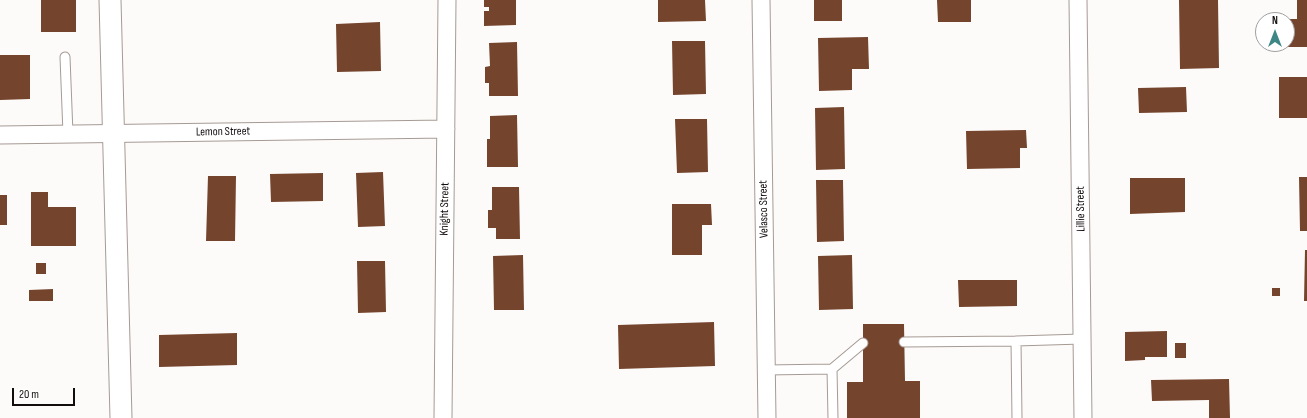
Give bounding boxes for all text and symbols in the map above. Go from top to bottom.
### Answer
north arrow [1255,12,1295,52]
text: N [1272,14,1278,27]
street label: Lemon Street [196,124,250,140]
street label: Velasco Street [756,180,772,238]
street label: Knight Street [437,182,453,236]
street label: Lillie Street [1073,186,1089,232]
scale bar [14,380,77,406]
text: 20 m [19,387,39,402]

